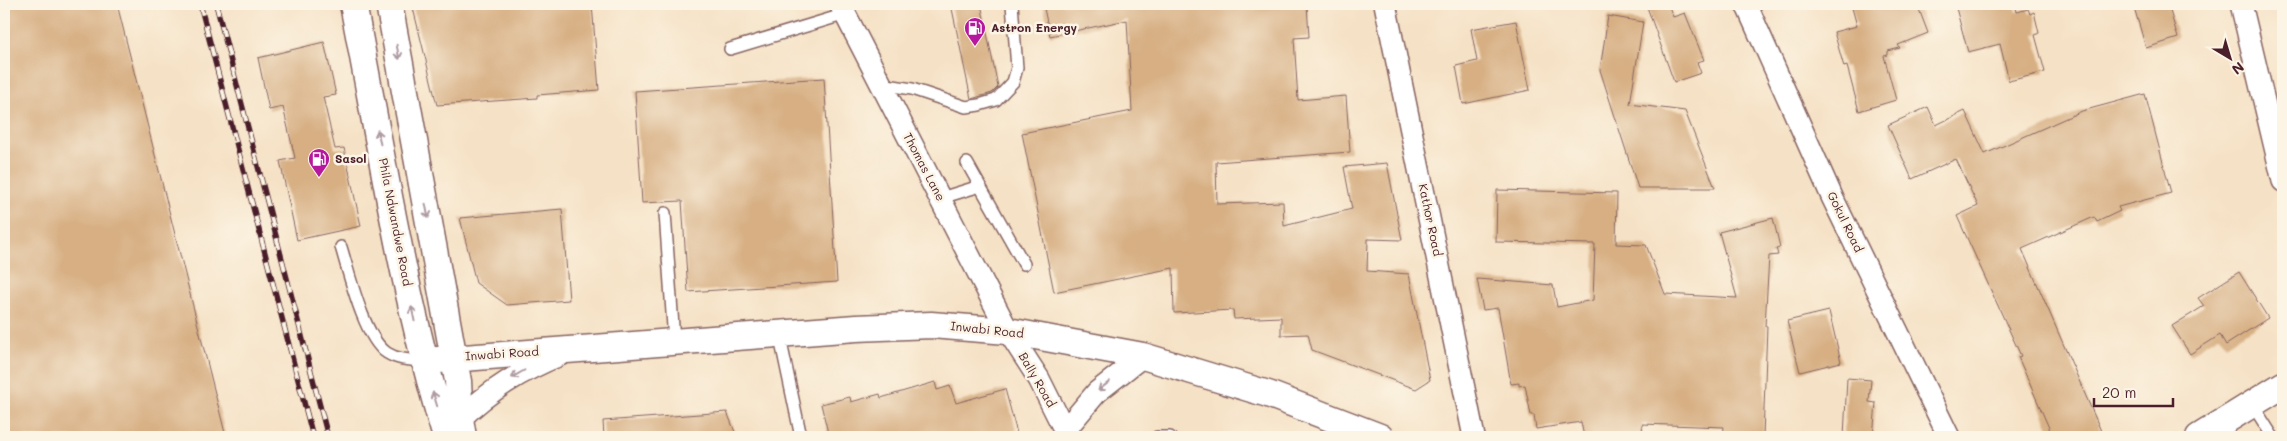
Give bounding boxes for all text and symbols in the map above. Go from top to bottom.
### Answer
fuel station icon: Astron Energy [963,16,987,47]
place label: Astron Energy [991,19,1078,35]
north arrow [2204,32,2254,82]
one-way arrow [393,43,403,59]
text: N [2228,58,2248,79]
one-way arrow [374,129,383,145]
street label: Thomas Lane [900,130,950,203]
fuel station icon: Sasol [307,147,331,178]
place label: Sasol [335,150,366,166]
street label: Phila Ndwandwe Road [376,156,416,288]
street label: Kathor Road [1415,182,1447,258]
street label: Gokul Road [1824,189,1868,255]
one-way arrow [423,203,433,219]
one-way arrow [408,306,418,322]
street label: Inwabi Road [950,317,1025,341]
street label: Inwabi Road [465,342,540,364]
street label: Bally Road [1016,349,1060,410]
one-way arrow [512,369,526,379]
scale bar [2094,376,2173,408]
one-way arrow [1098,381,1111,392]
text: 20 m [2102,382,2136,402]
one-way arrow [429,392,439,408]

